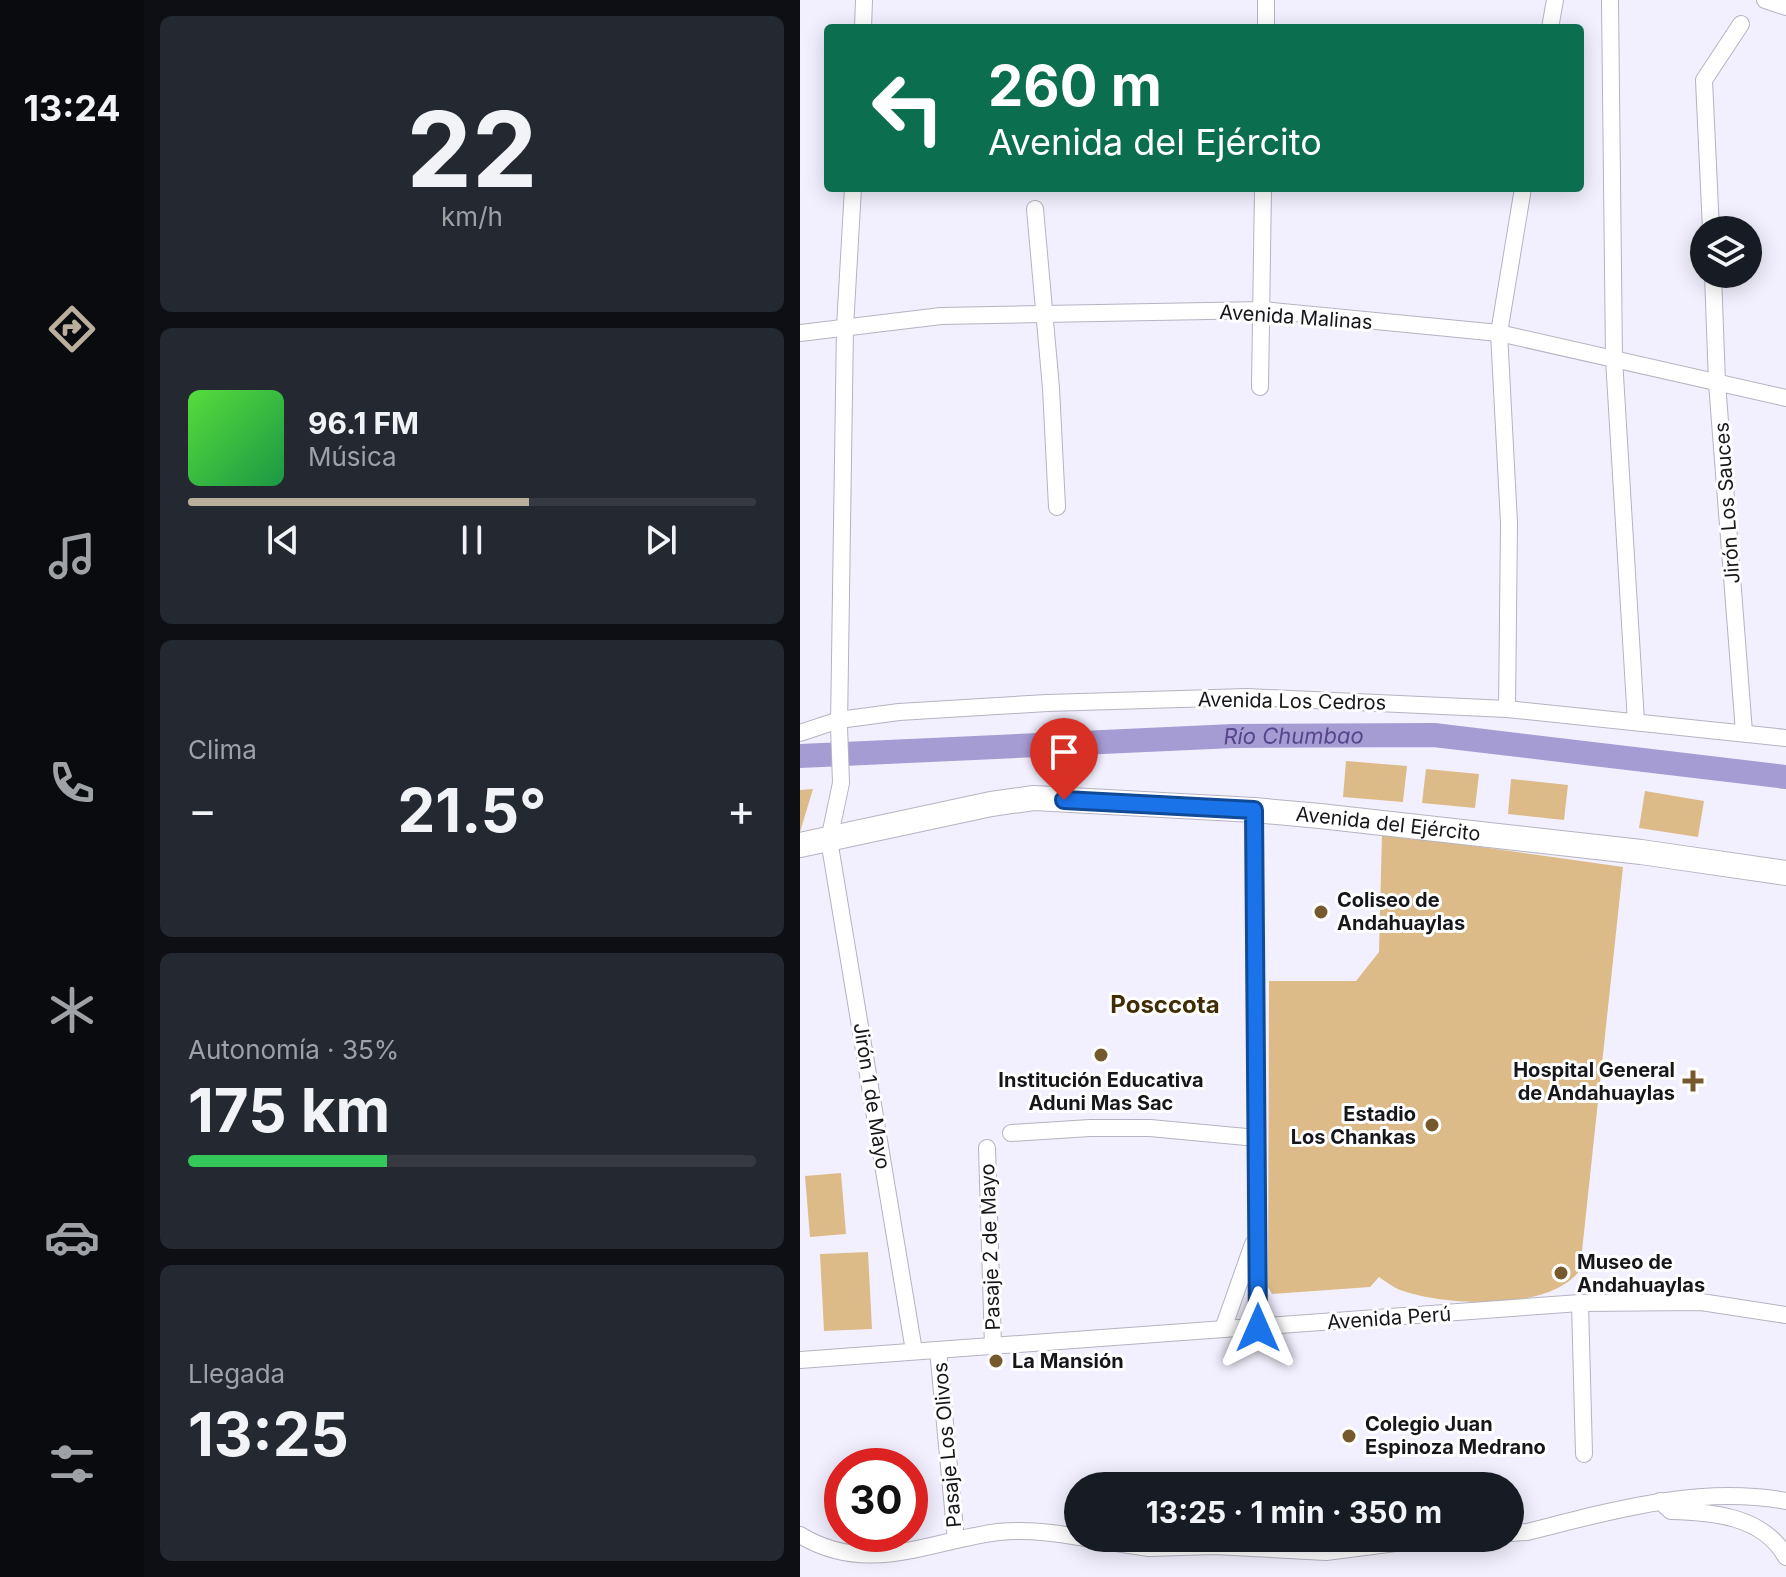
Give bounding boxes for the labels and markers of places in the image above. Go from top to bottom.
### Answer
pin [1030,718,1098,800]
place label: Coliseo de Andahuaylas [1337,888,1465,935]
marker: Coliseo de Andahuaylas [1312,903,1330,921]
marker: Institución Educativa Aduni Mas Sac [1092,1046,1110,1064]
place label: Hospital General de Andahuaylas [1513,1058,1675,1105]
place label: Institución Educativa Aduni Mas Sac [998,1068,1204,1115]
marker: Hospital General de Andahuaylas [1682,1070,1704,1092]
place label: Estadio Los Chankas [1291,1102,1416,1149]
marker: Estadio Los Chankas [1423,1116,1441,1134]
place label: Museo de Andahuaylas [1577,1250,1705,1297]
marker: Museo de Andahuaylas [1552,1264,1570,1282]
place label: La Mansión [1012,1349,1124,1373]
marker: La Mansión [987,1352,1005,1370]
place label: Colegio Juan Espinoza Medrano [1365,1412,1546,1459]
marker: Colegio Juan Espinoza Medrano [1340,1427,1358,1445]

